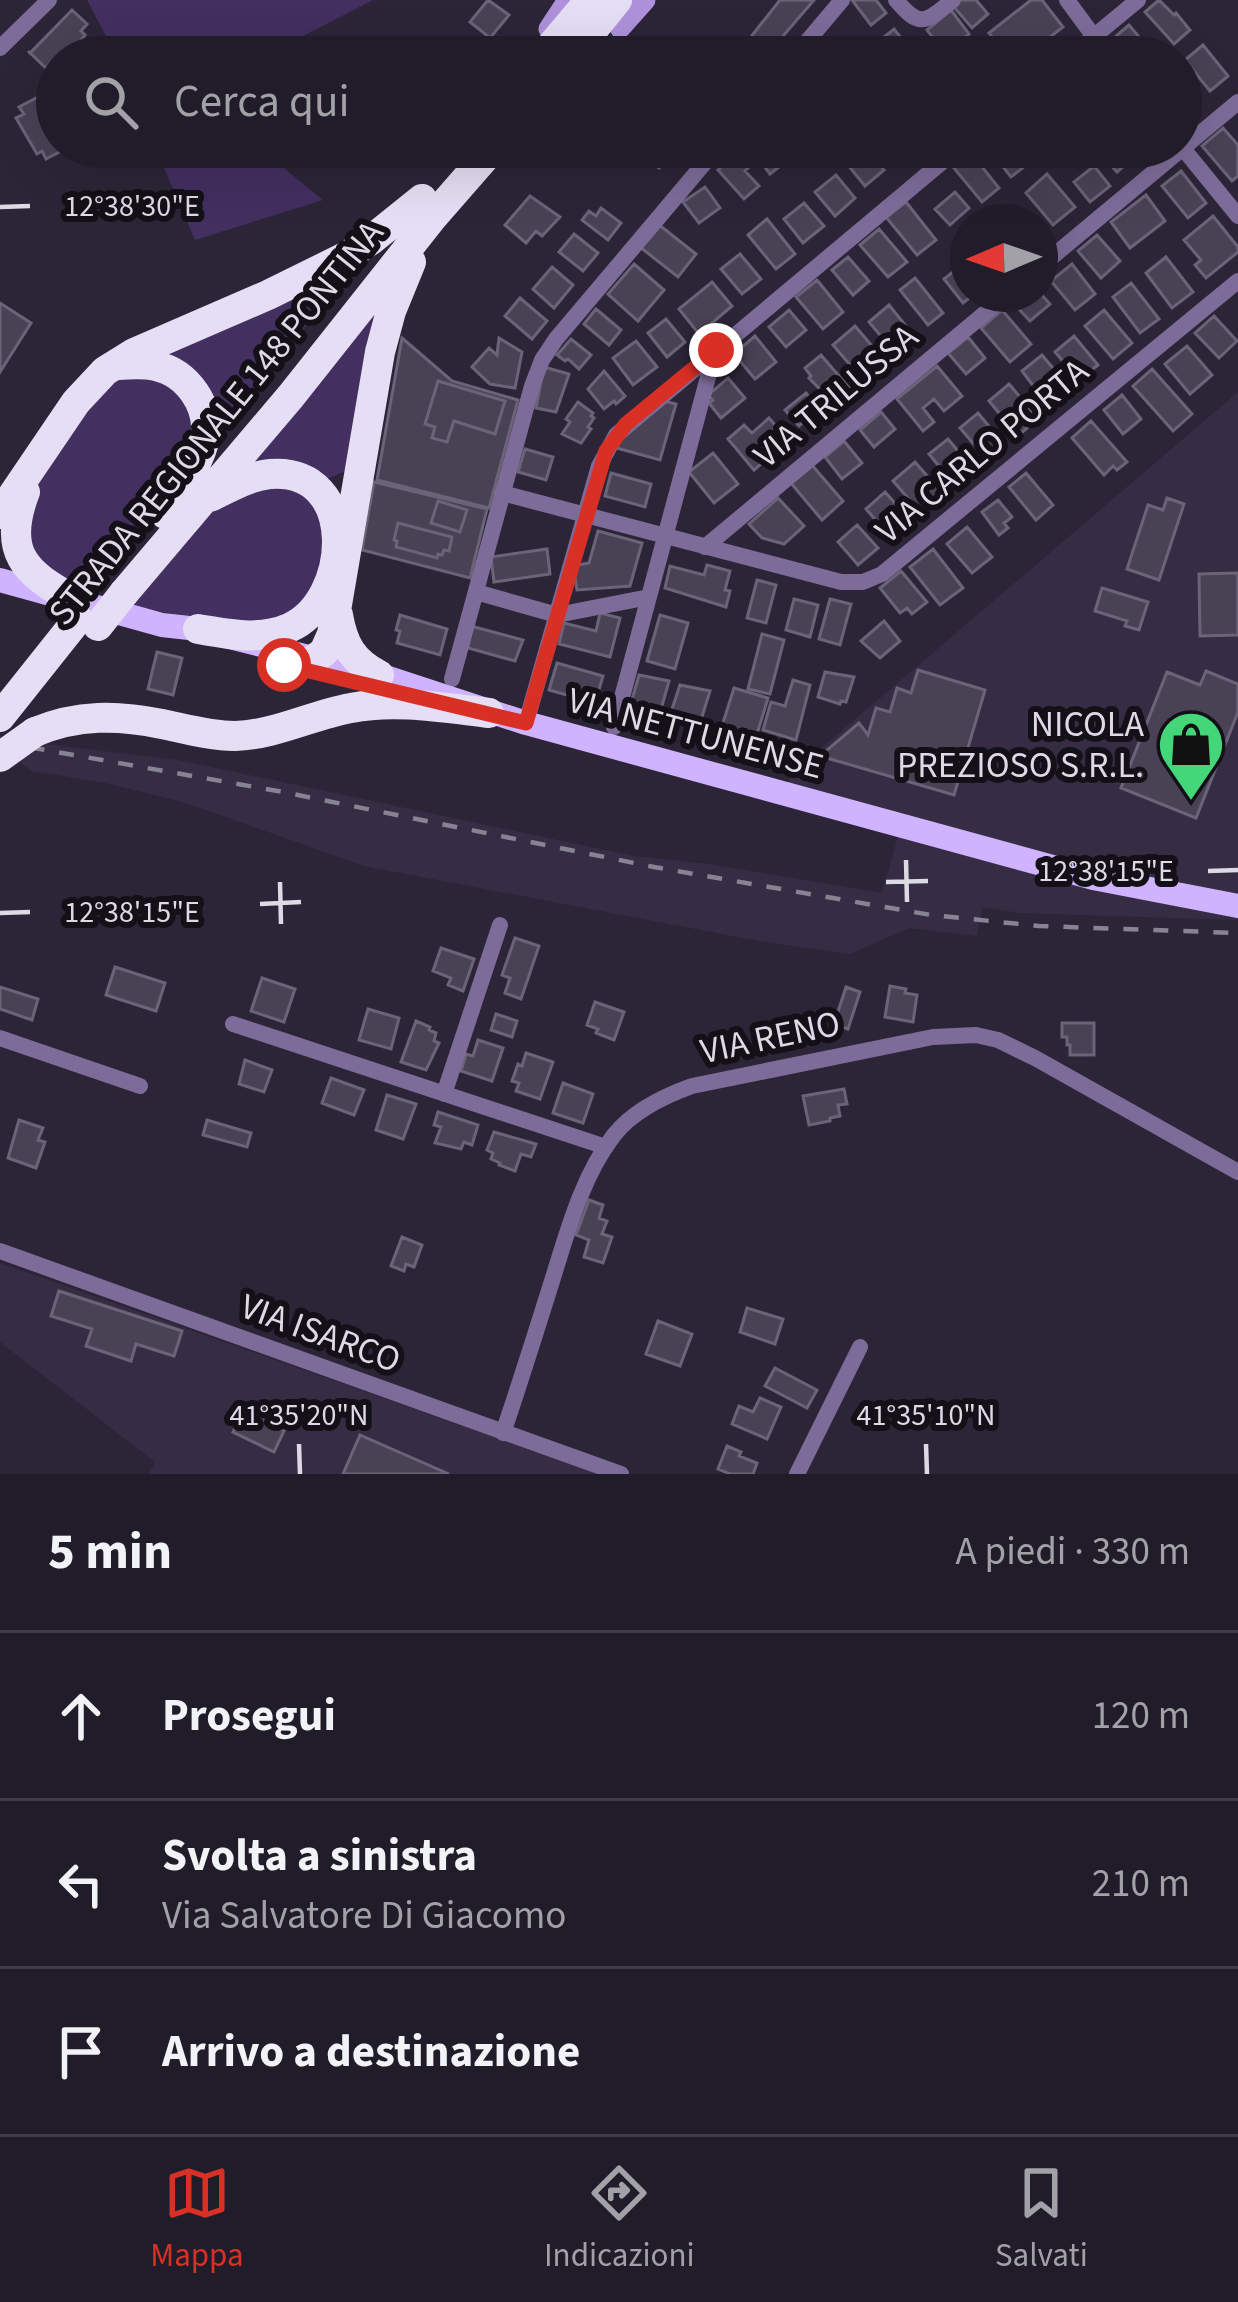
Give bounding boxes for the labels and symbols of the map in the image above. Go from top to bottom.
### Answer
text: 12°38'30"E [64,185,200,228]
north arrow [950,204,1058,312]
street label: STRADA REGIONALE 148 PONTINA [37,209,396,636]
street label: VIA TRILUSSA [743,312,930,480]
route end [689,323,743,377]
street label: VIA CARLO PORTA [864,346,1100,556]
route start [257,638,311,692]
street label: VIA NETTUNENSE [562,675,829,792]
place label: NICOLA PREZIOSO S.R.L. [897,699,1144,791]
shop icon: NICOLA PREZIOSO S.R.L. [1156,709,1226,803]
text: 12°38'15"E [1038,850,1174,893]
text: 12°38'15"E [64,891,200,934]
street label: VIA RENO [696,998,845,1077]
street label: VIA ISARCO [233,1281,408,1386]
text: 41°35'20"N [229,1394,369,1437]
text: 41°35'10"N [856,1394,996,1437]

